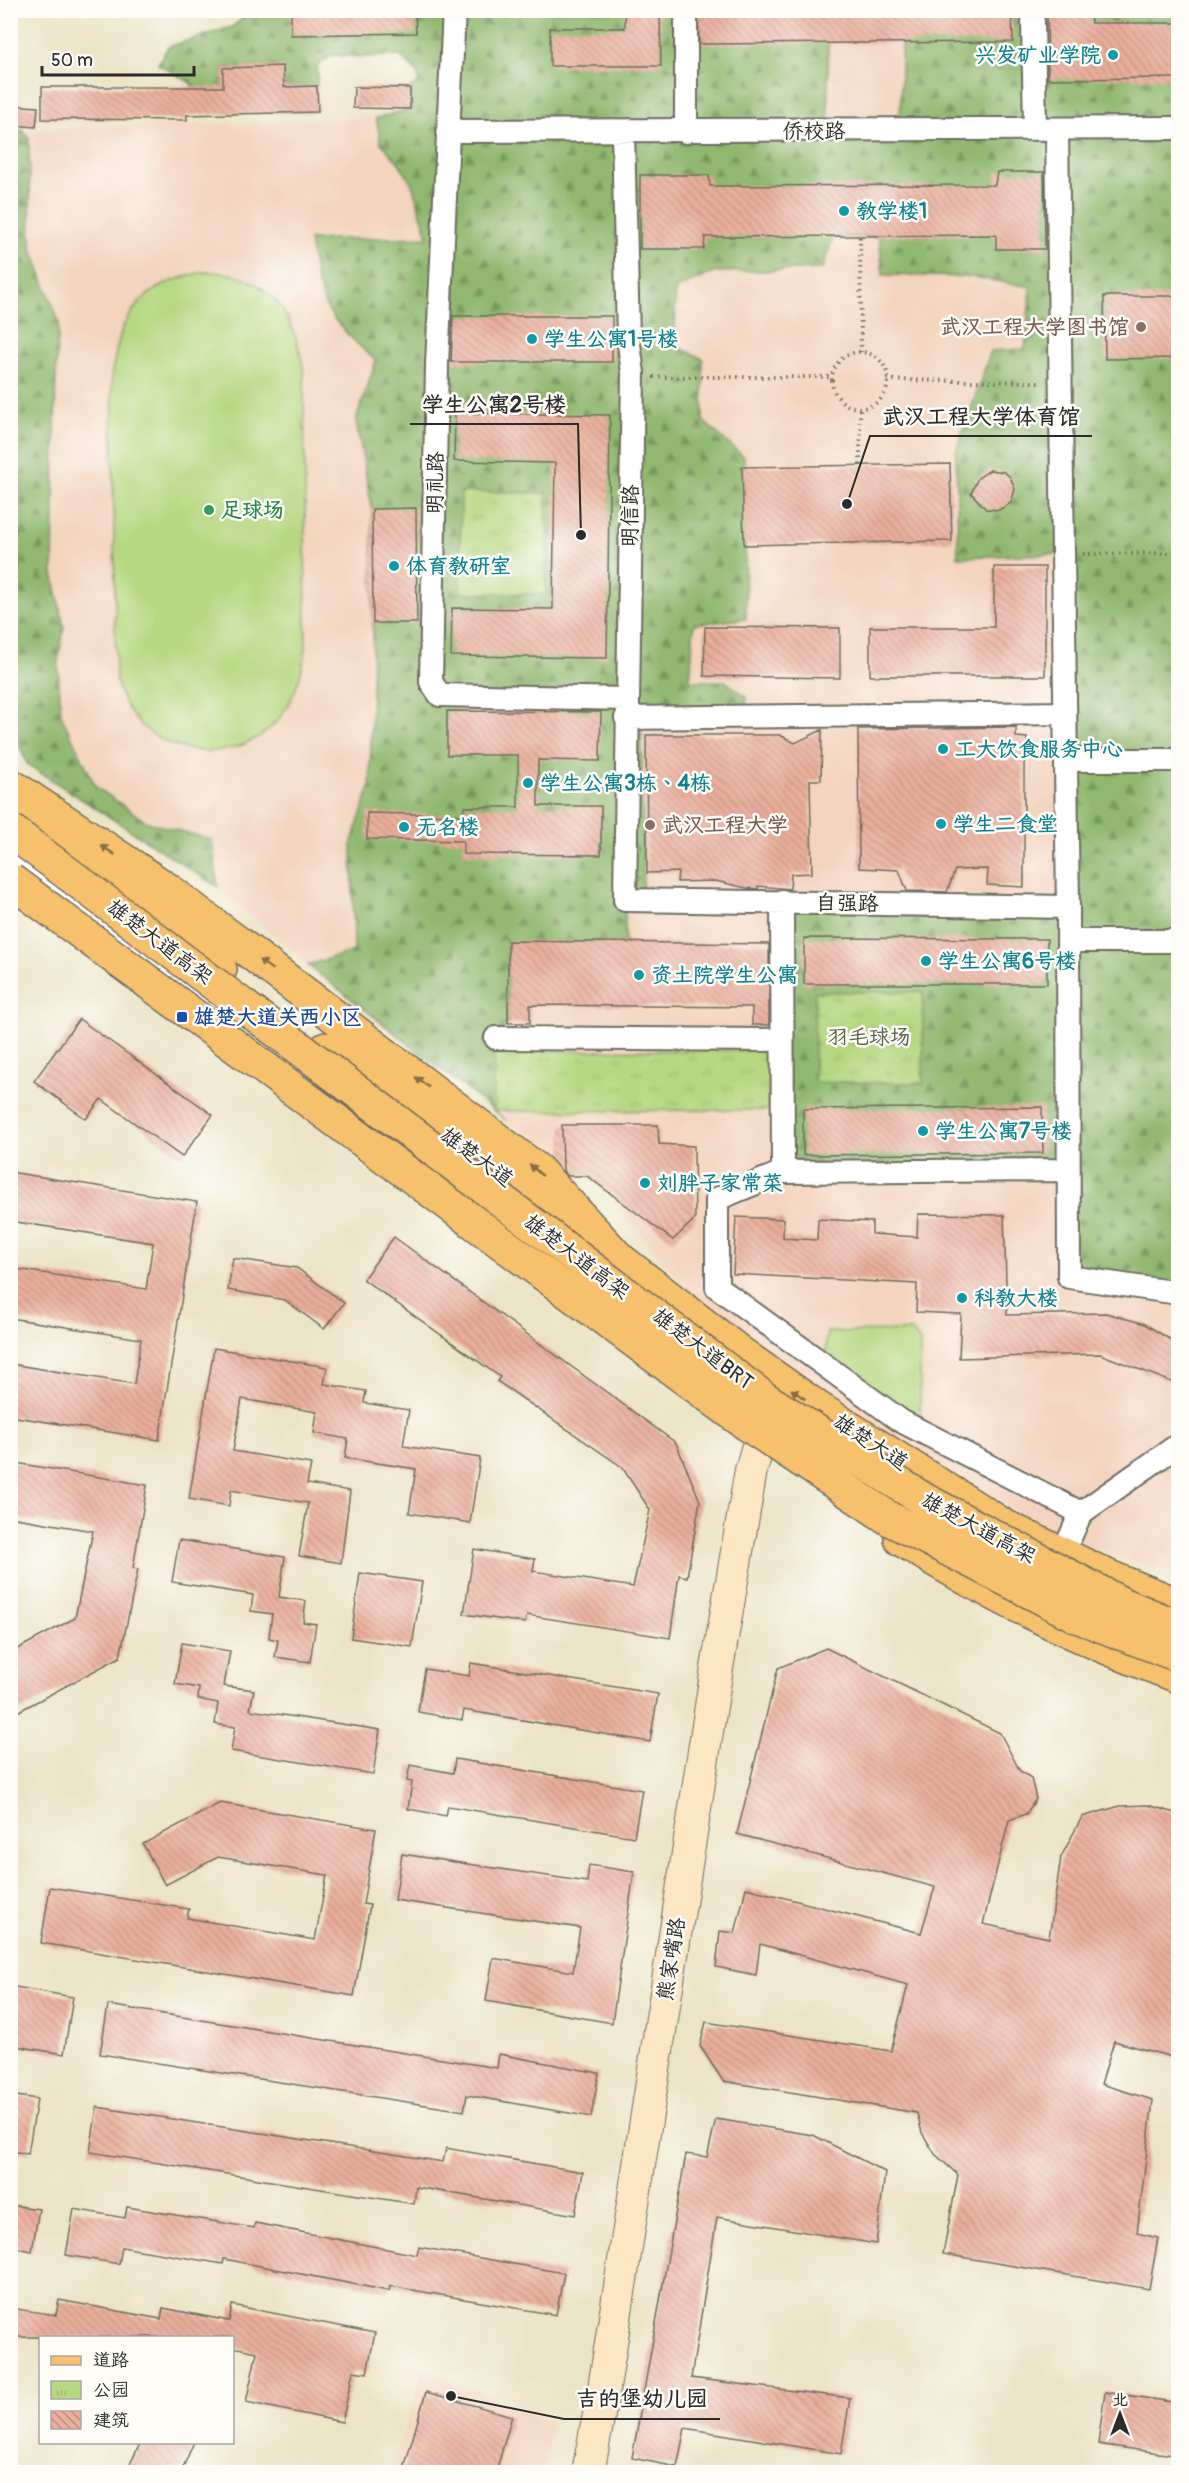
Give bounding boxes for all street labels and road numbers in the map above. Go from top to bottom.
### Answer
street label: 侨校路 [783,118,846,145]
street label: 明礼路 [421,451,450,515]
street label: 明信路 [616,484,645,548]
street label: 自强路 [815,889,879,918]
street label: 雄楚大道高架 [101,894,218,991]
street label: 雄楚大道 [435,1122,519,1193]
street label: 雄楚大道高架 [518,1209,635,1306]
street label: 雄楚大道BRT [647,1303,759,1396]
street label: 雄楚大道 [828,1408,913,1477]
street label: 雄楚大道高架 [917,1487,1041,1570]
street label: 熊家嘴路 [652,1915,691,2003]

